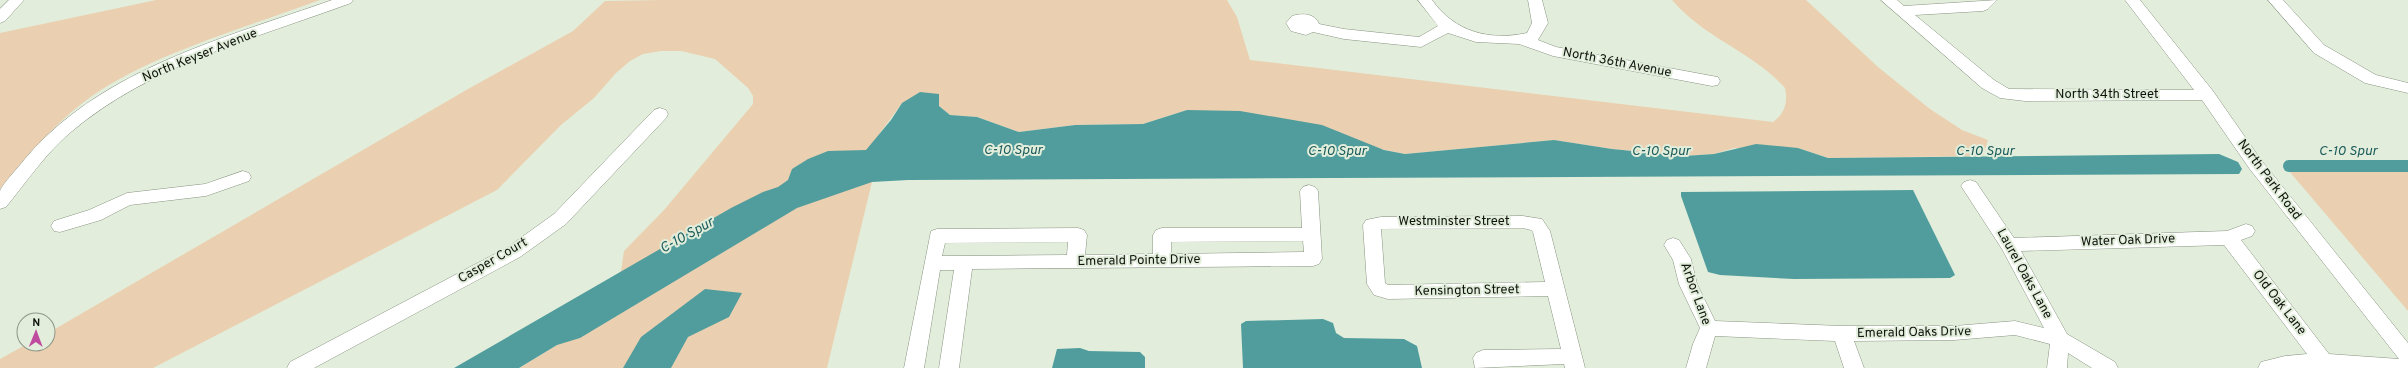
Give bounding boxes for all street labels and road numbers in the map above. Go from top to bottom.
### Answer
street label: North Keyser Avenue [140,26,260,86]
street label: North 36th Avenue [1561,45,1673,81]
street label: North 34th Street [2055,87,2159,103]
street label: North Park Road [2234,137,2304,223]
street label: Westminster Street [1398,214,1510,230]
street label: Laurel Oaks Lane [1993,226,2055,322]
street label: Water Oak Drive [2081,231,2175,251]
street label: Casper Court [455,235,531,287]
street label: Emerald Pointe Drive [1077,252,1201,270]
street label: Arbor Lane [1676,261,1714,327]
street label: Old Oak Lane [2249,267,2309,339]
street label: Kensington Street [1414,282,1520,300]
street label: Emerald Oaks Drive [1857,324,1971,342]

